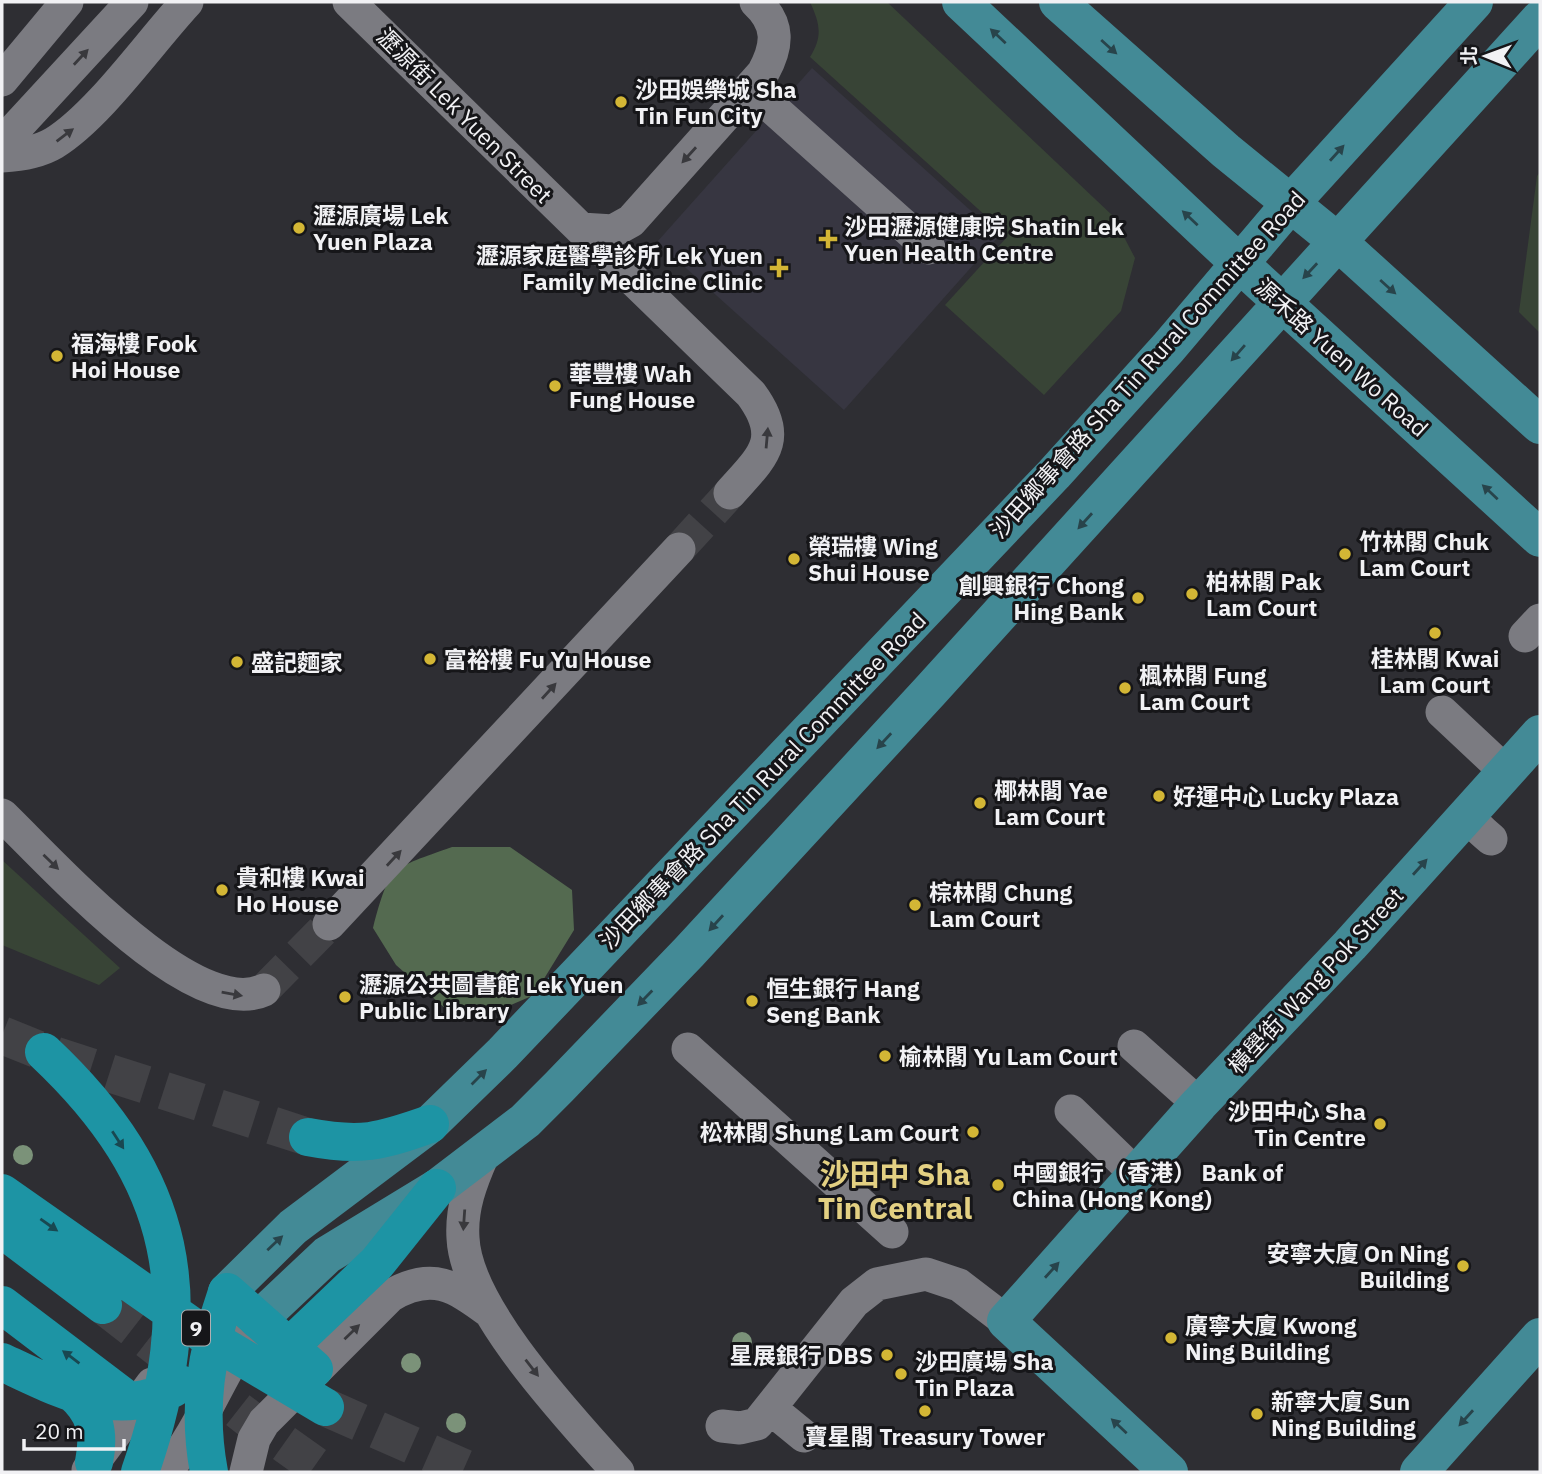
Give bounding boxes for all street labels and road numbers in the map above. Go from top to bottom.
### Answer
street label: 瀝源街 Lek Yuen Street [371,21,559,209]
street label: 沙田鄉事會路 Sha Tin Rural Committee Road [983,184,1311,544]
street label: 源禾路 Yuen Wo Road [1249,271,1435,443]
street label: 沙田鄉事會路 Sha Tin Rural Committee Road [592,605,932,955]
street label: 橫壆街 Wang Pok Street [1221,880,1409,1080]
road number: 9 [182,1310,210,1346]

